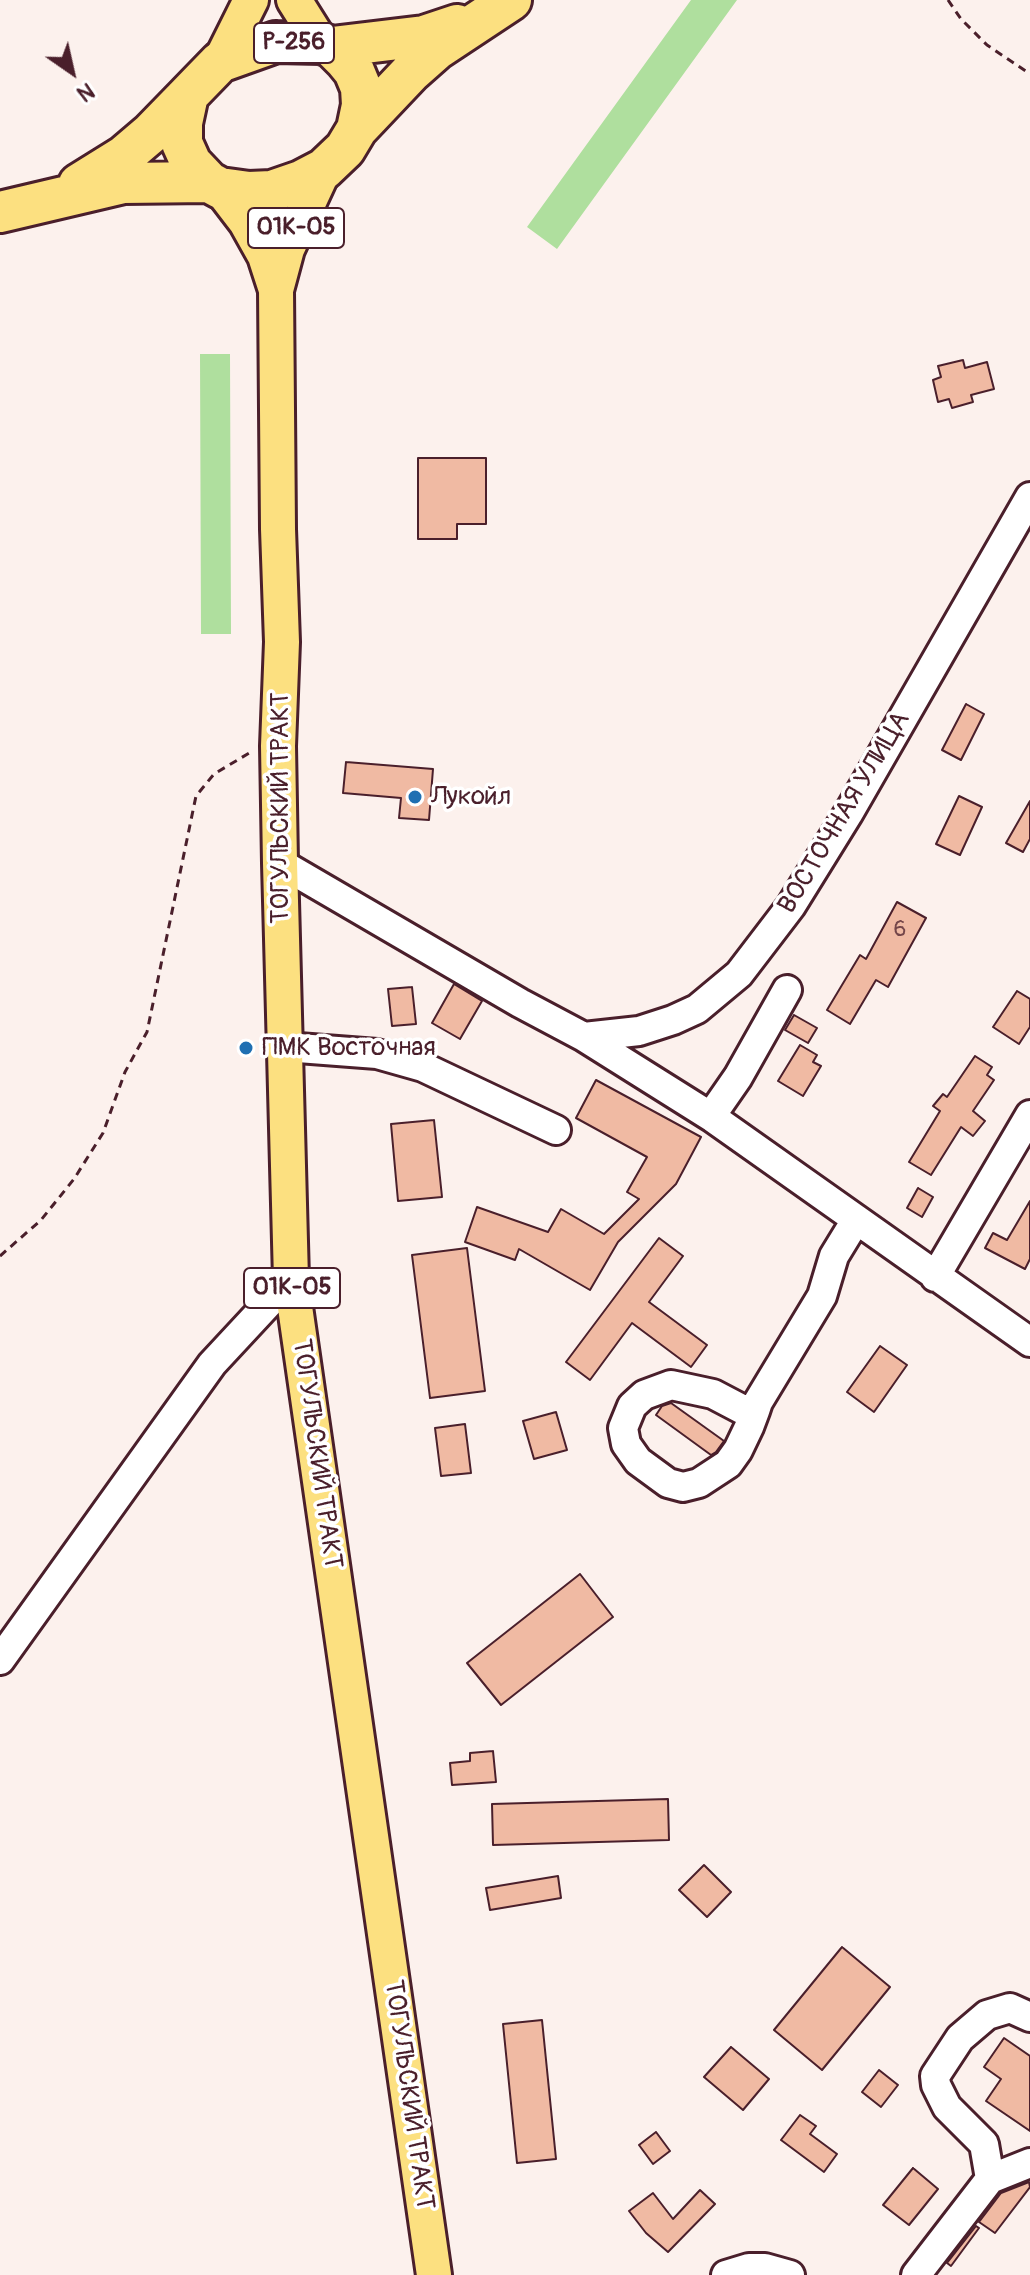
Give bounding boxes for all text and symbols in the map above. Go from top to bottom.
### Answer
road number: Р-256 [254,23,334,63]
north arrow [32,32,112,112]
text: N [71,76,99,108]
road number: 01К-05 [248,208,344,248]
street label: ТОГУЛЬСКИЙ ТРАКТ [265,692,297,924]
street label: ВОСТОЧНАЯ УЛИЦА [772,706,918,920]
place label: Лукойл [431,781,511,813]
marker: Лукойл [406,788,424,806]
house number: 6 [894,917,906,943]
place label: ПМК Восточная [262,1032,436,1064]
marker: ПМК Восточная [237,1039,255,1057]
road number: 01К-05 [244,1268,340,1308]
street label: ТОГУЛЬСКИЙ ТРАКТ [284,1337,348,1571]
street label: ТОГУЛЬСКИЙ ТРАКТ [376,1978,440,2212]

